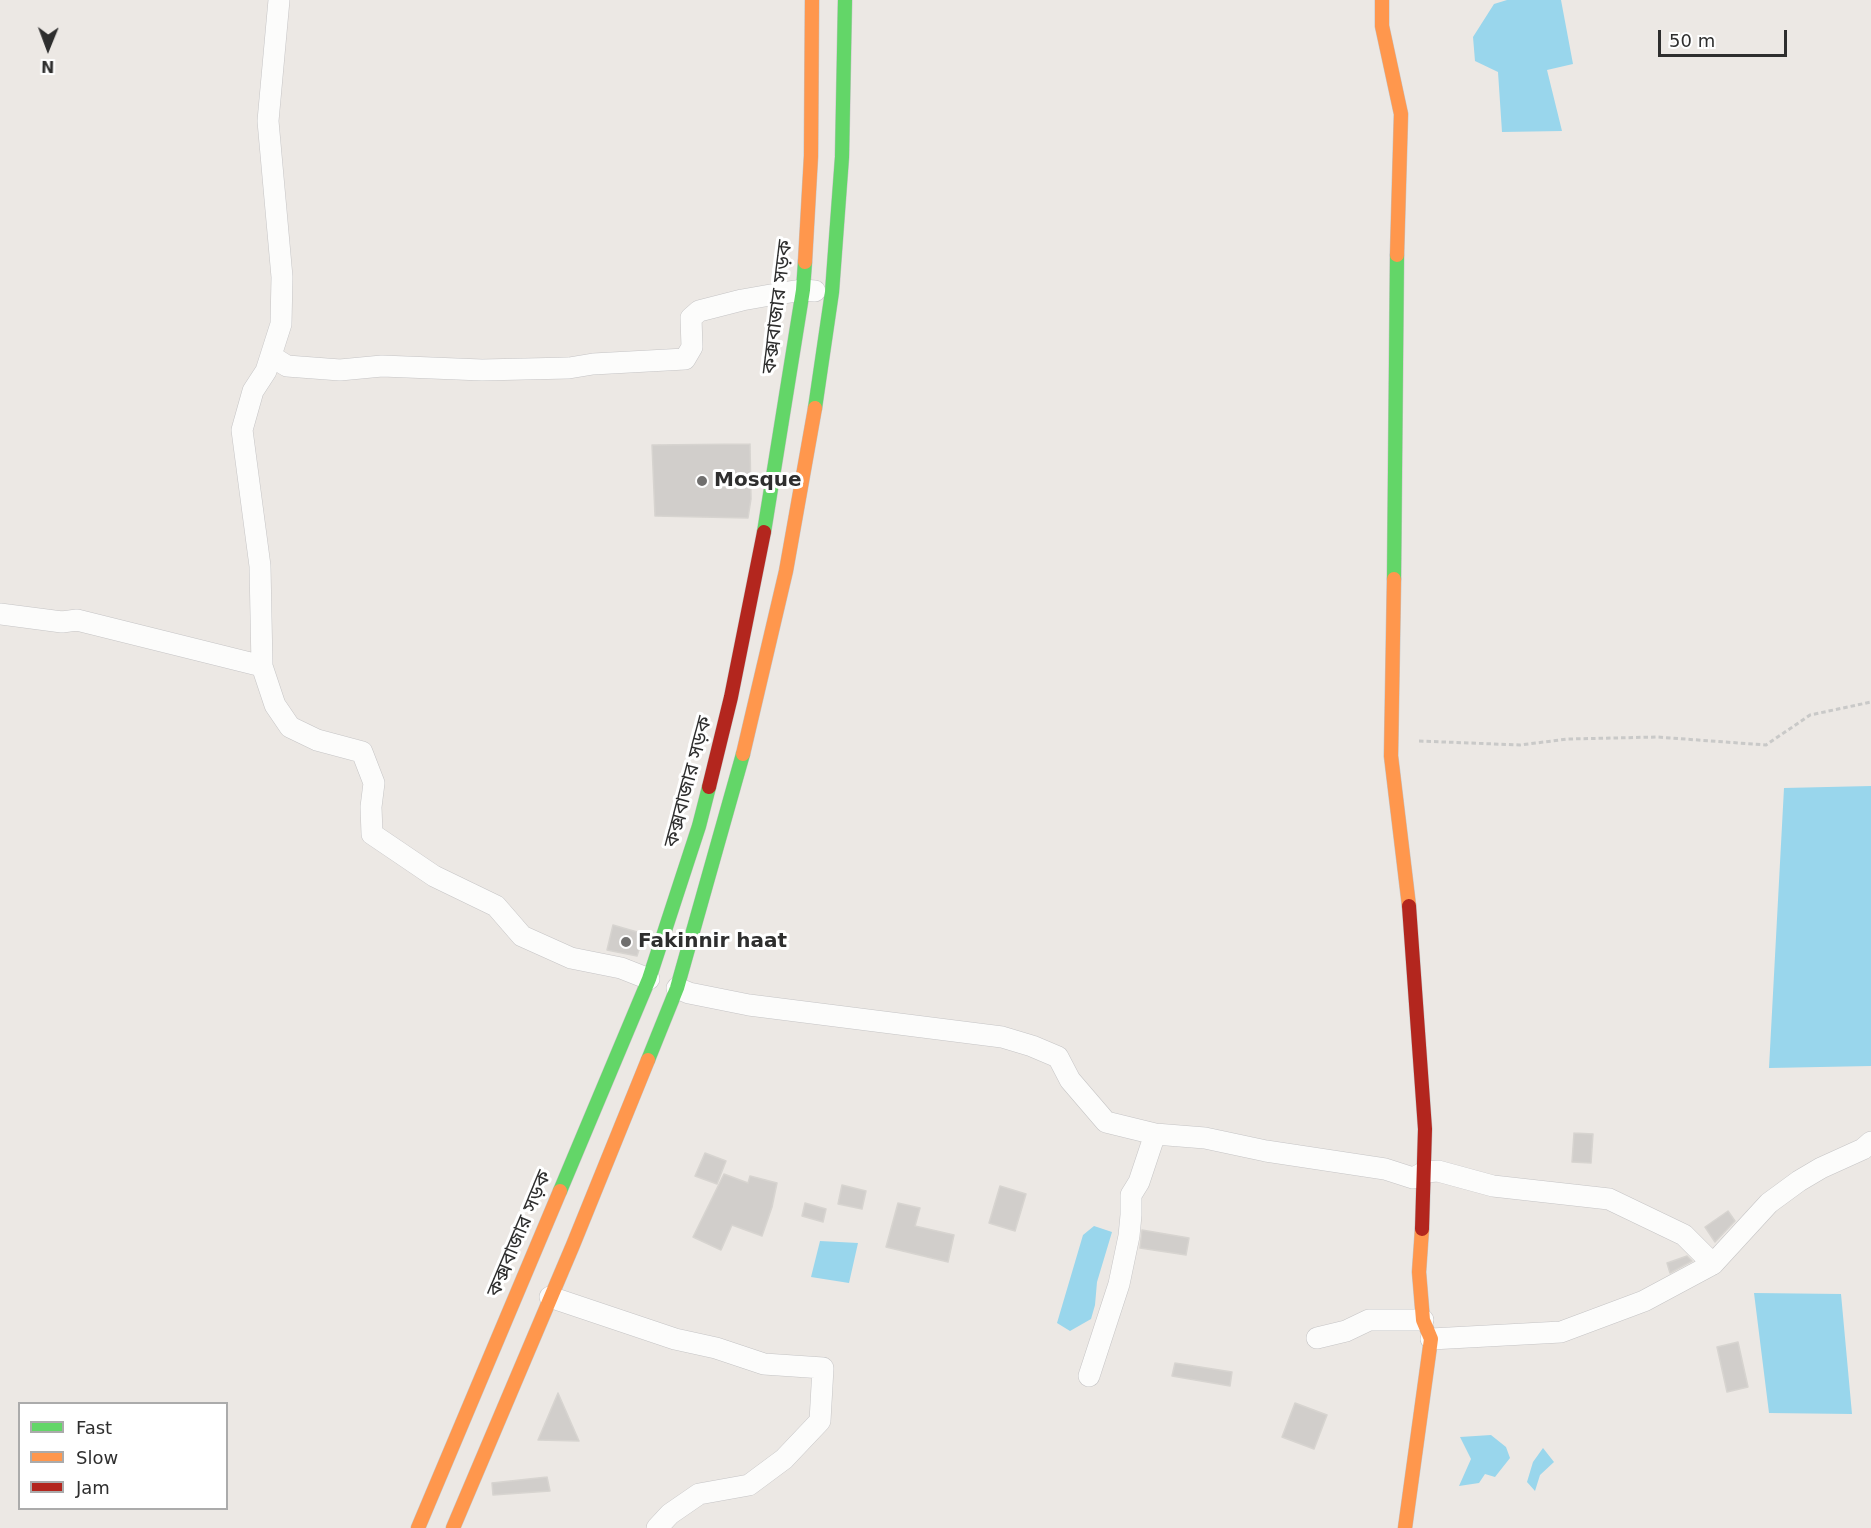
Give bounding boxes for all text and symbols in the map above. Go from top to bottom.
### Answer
north arrow [18,18,78,78]
scale bar [1661,18,1790,56]
text: 50 m [1669,30,1715,51]
text: N [41,57,55,76]
street label: কক্সবাজার সড়ক [758,239,798,375]
place label: Mosque [714,469,802,493]
marker: Mosque [695,474,709,488]
street label: কক্সবাজার সড়ক [660,714,718,850]
place label: Fakinnir haat [638,930,787,954]
marker: Fakinnir haat [619,935,633,949]
street label: কক্সবাজার সড়ক [483,1167,557,1301]
legend [18,1402,228,1510]
text: Fast [76,1417,112,1438]
text: Slow [76,1447,118,1468]
text: Jam [76,1477,110,1498]

